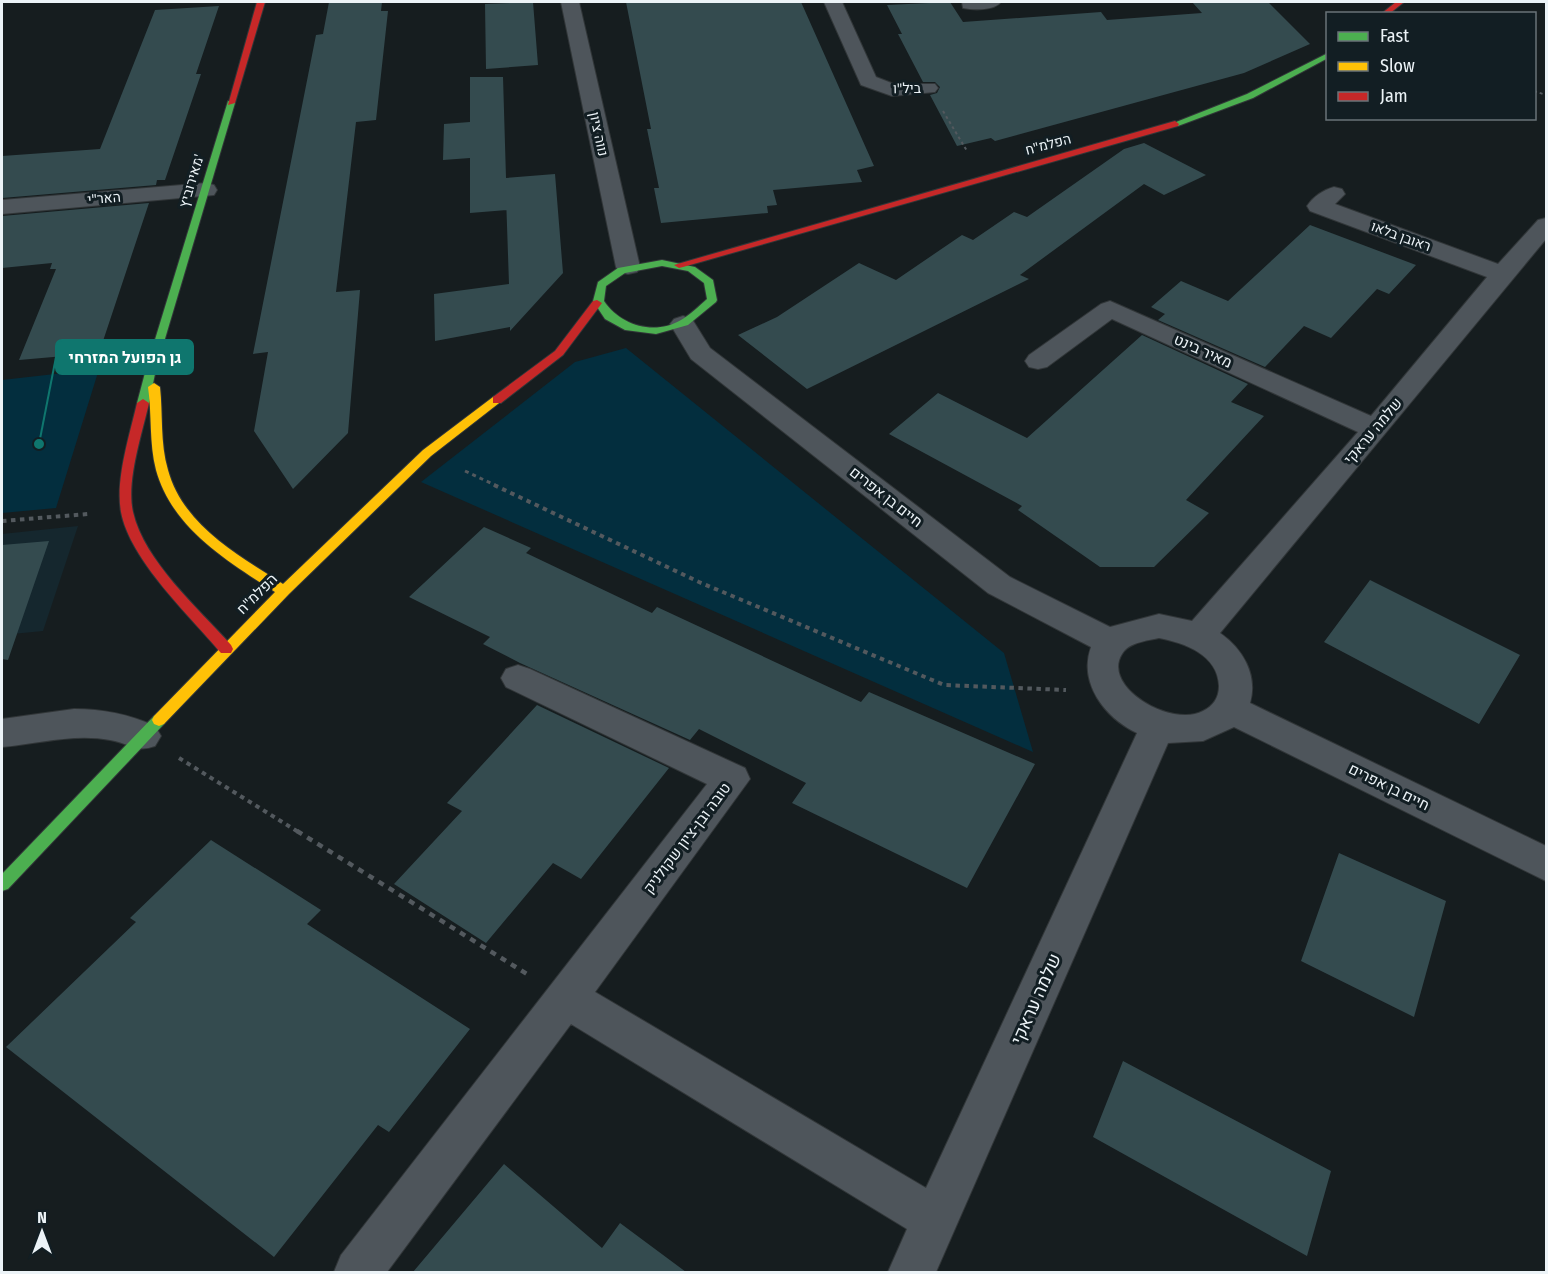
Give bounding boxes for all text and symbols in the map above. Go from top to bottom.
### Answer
legend [1326,12,1536,120]
text: Fast [1380,25,1409,47]
text: Slow [1380,55,1415,77]
street label: ביל"ו [893,80,922,97]
text: Jam [1380,85,1408,107]
street label: נווה ציון [586,110,611,158]
street label: הפלמ"ח [1023,130,1073,159]
street label: מאירוביץ' [175,152,208,210]
street label: האר"י [87,189,122,208]
street label: ראובן בלאו [1369,218,1433,255]
street label: מאיר בינט [1171,330,1235,372]
callout: גן הפועל המזרחי [56,340,193,374]
text: גן הפועל המזרחי [68,348,182,367]
street label: שלמה עראקי [1340,394,1406,468]
street label: חיים בן אפרים [846,463,926,531]
street label: הפלמ"ח [233,570,281,618]
street label: חיים בן אפרים [1346,760,1432,814]
street label: טובה ובן-ציון שקולניק [640,779,734,897]
street label: שלמה עראקי [1006,950,1066,1048]
north arrow [12,1202,72,1262]
text: N [37,1208,47,1227]

